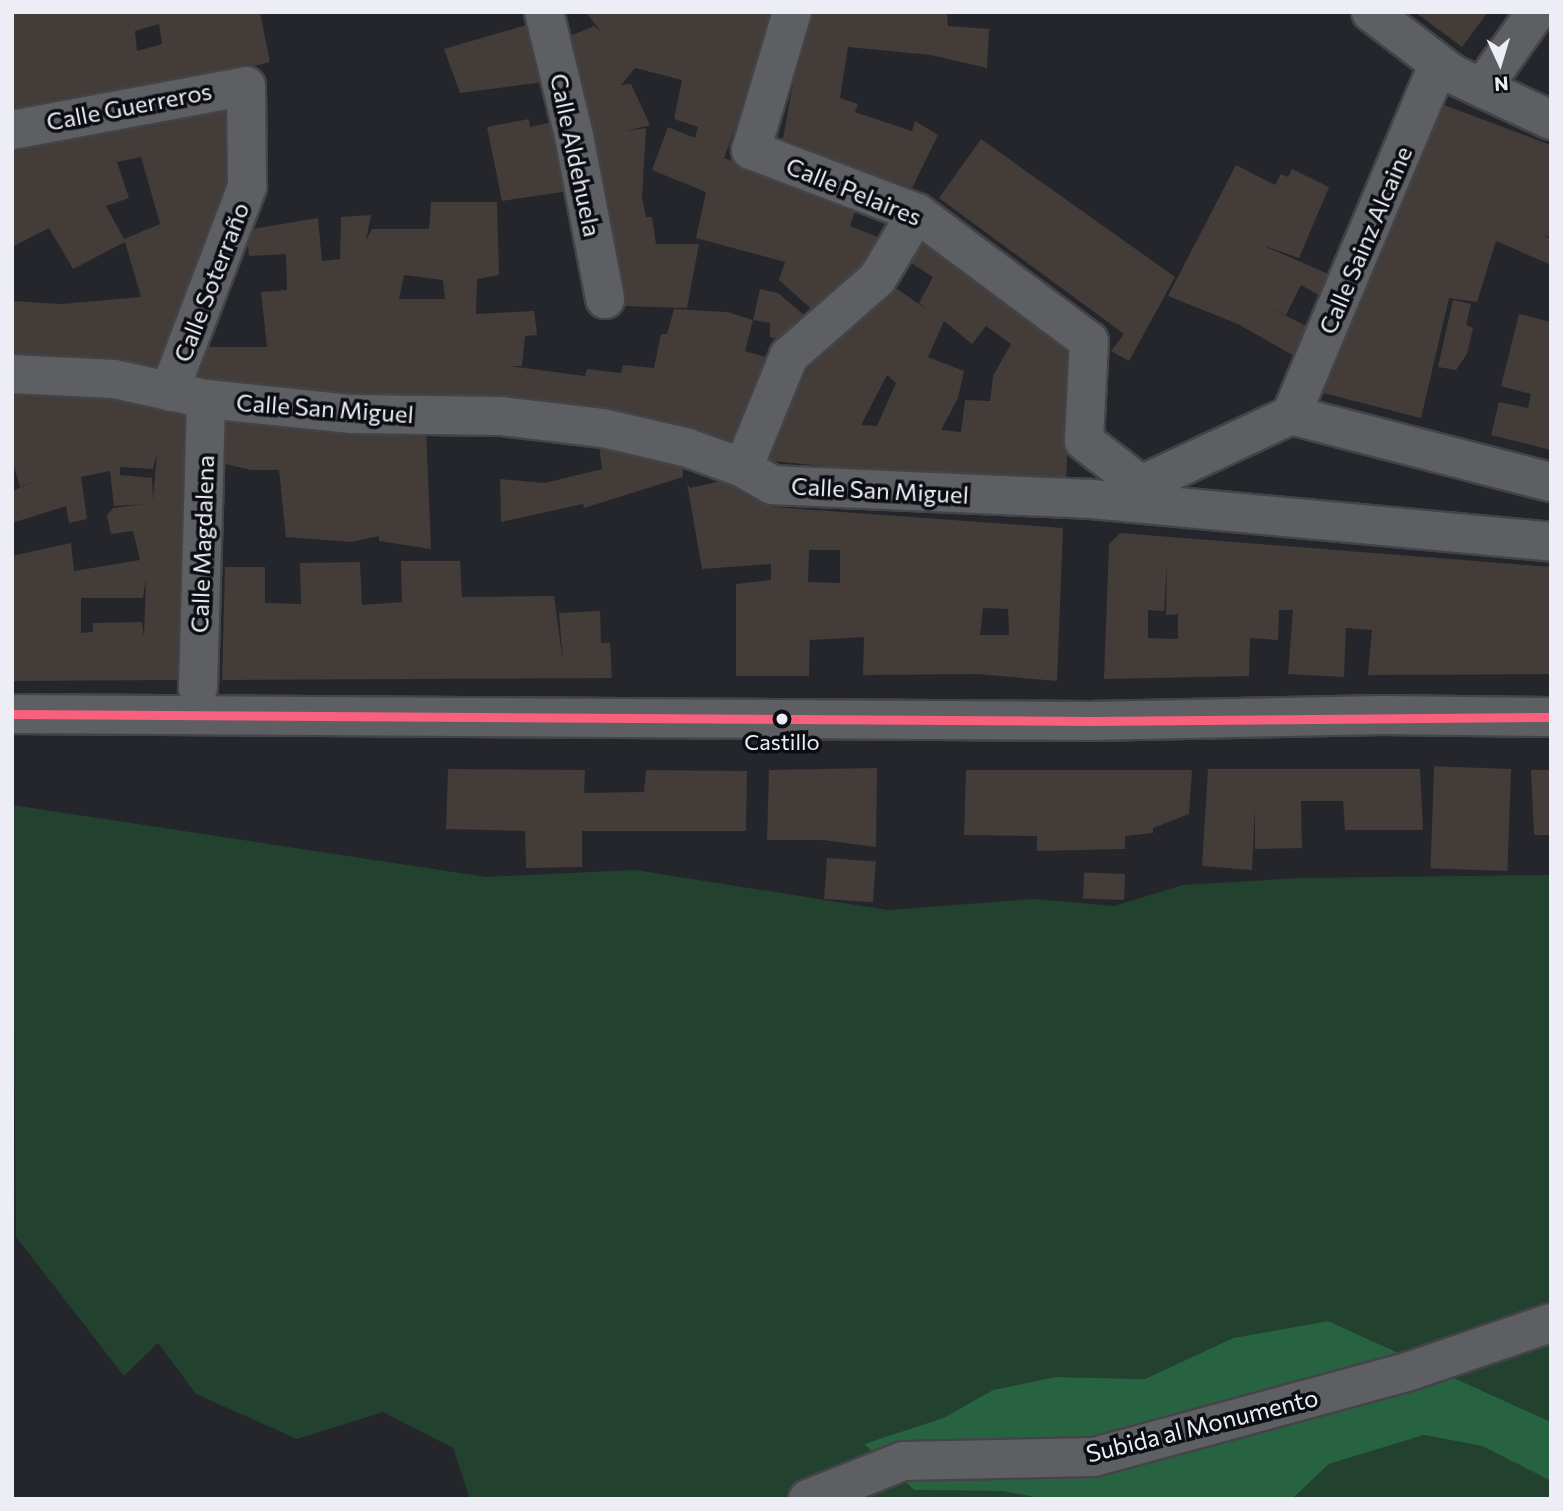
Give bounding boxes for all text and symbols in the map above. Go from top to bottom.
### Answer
north arrow [1465,28,1535,98]
street label: Calle Aldehuela [545,71,607,239]
text: N [1494,72,1509,96]
street label: Calle Guerreros [44,76,214,136]
street label: Calle Sainz Alcaine [1312,142,1418,338]
street label: Calle Pelaires [782,151,926,231]
street label: Calle Soterraño [167,198,255,366]
street label: Calle San Miguel [235,387,415,429]
street label: Calle Magdalena [185,455,219,633]
street label: Calle San Miguel [791,471,969,509]
marker: Castillo [775,712,789,726]
place label: Castillo [744,729,820,755]
street label: Subida al Monumento [1083,1382,1321,1468]

